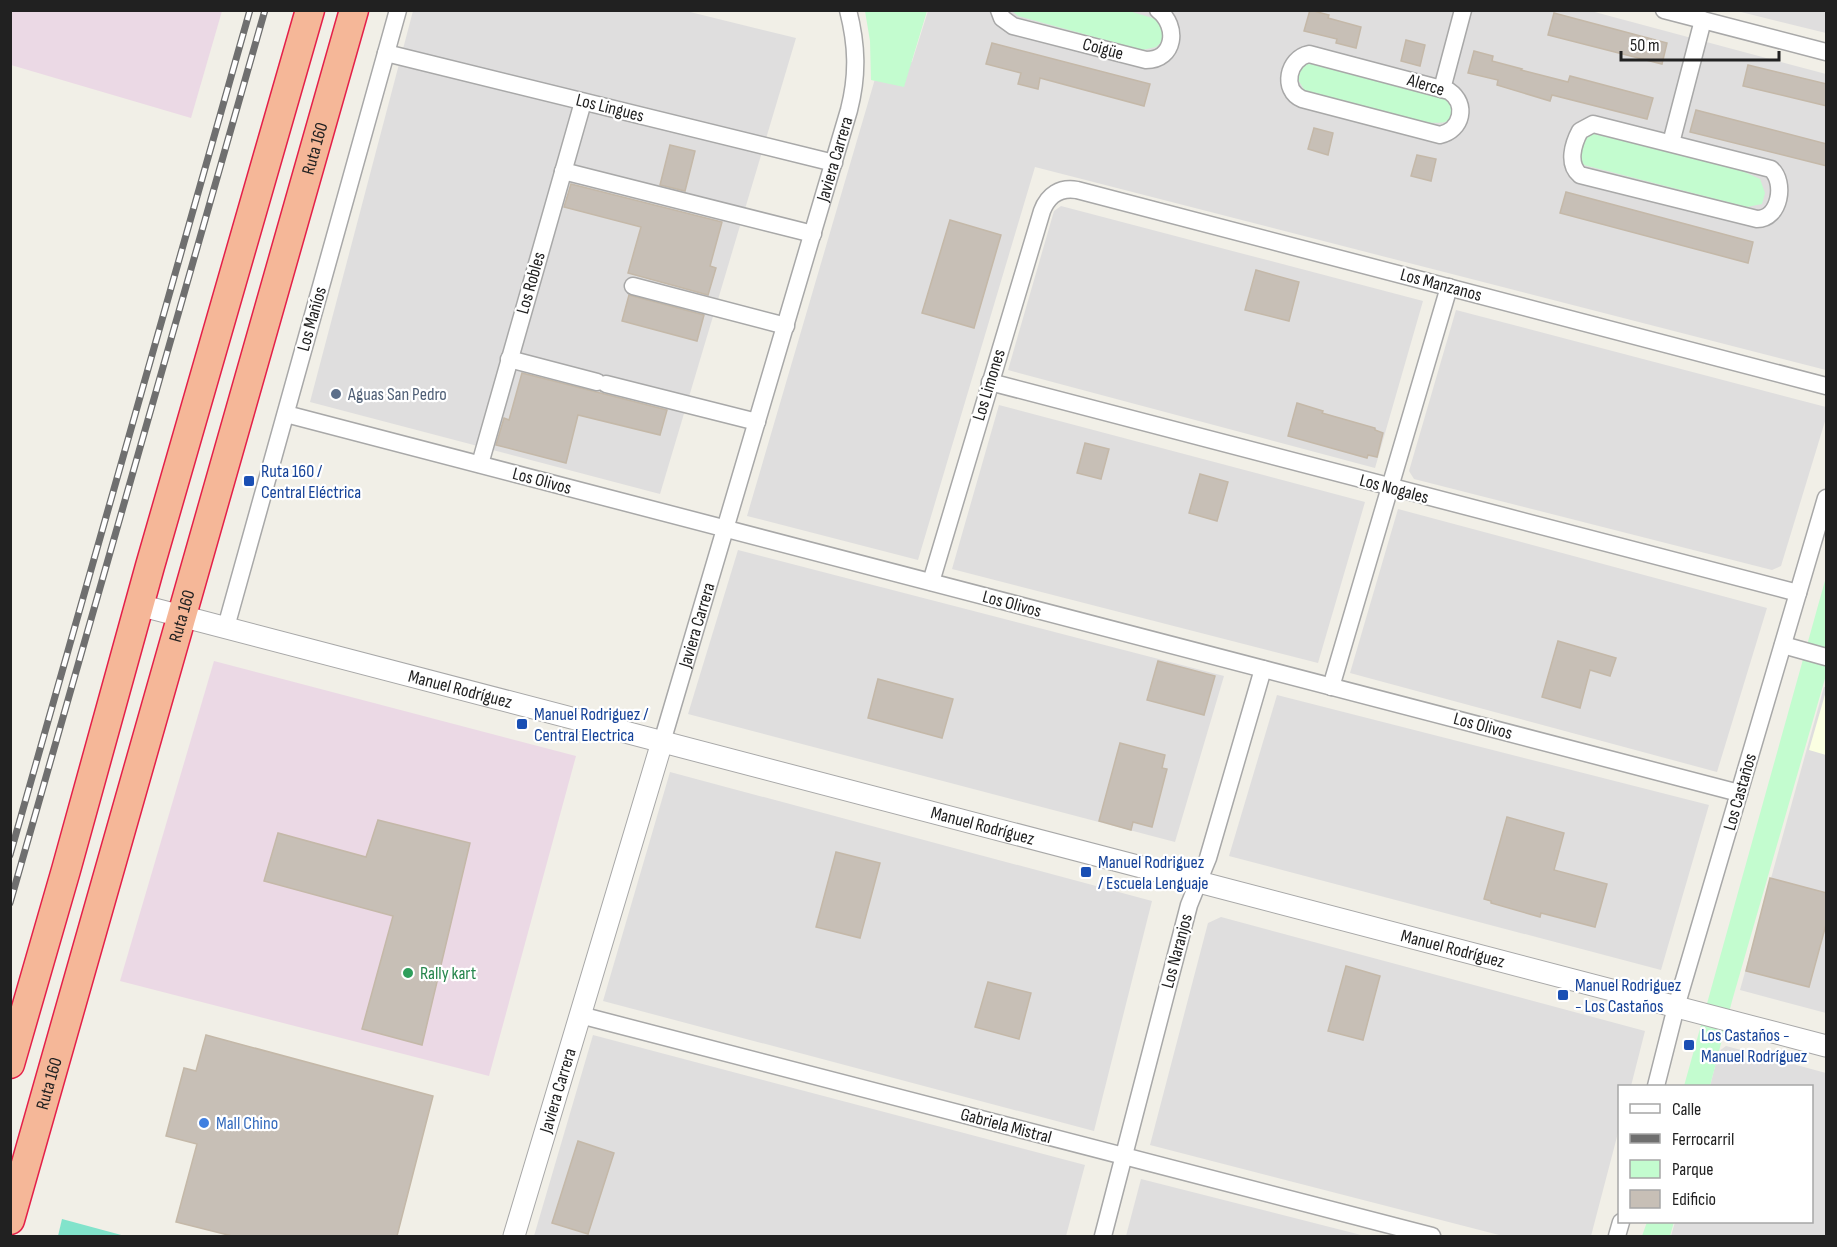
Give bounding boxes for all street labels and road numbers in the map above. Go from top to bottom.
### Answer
street label: Coigüe [1080,34,1126,64]
street label: Alerce [1404,69,1447,101]
street label: Los Lingues [574,89,646,127]
street label: Javiera Carrera [812,114,857,205]
street label: Ruta 160 [297,120,332,177]
street label: Los Robles [512,250,550,316]
street label: Los Manzanos [1398,264,1484,306]
street label: Los Mañíos [293,284,331,354]
street label: Los Limones [968,347,1010,423]
street label: Los Olivos [510,463,574,499]
street label: Los Nogales [1357,470,1431,508]
street label: Javiera Carrera [674,580,719,671]
street label: Los Olivos [980,586,1044,622]
street label: Ruta 160 [164,587,199,644]
street label: Manuel Rodríguez [406,665,515,713]
street label: Los Olivos [1451,708,1515,744]
street label: Los Castaños [1719,751,1761,833]
street label: Manuel Rodríguez [928,802,1037,849]
street label: Los Naranjos [1157,912,1197,990]
street label: Manuel Rodríguez [1399,925,1508,972]
street label: Javiera Carrera [535,1046,580,1136]
street label: Ruta 160 [31,1055,66,1112]
street label: Gabriela Mistral [958,1104,1054,1148]

